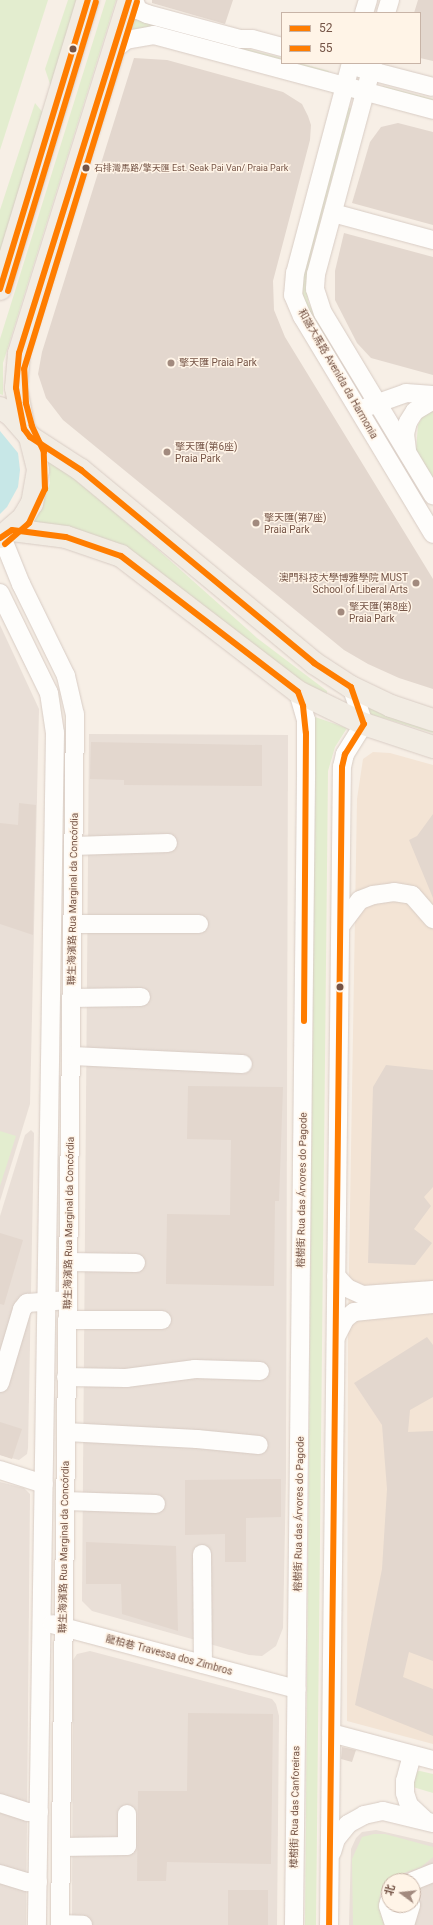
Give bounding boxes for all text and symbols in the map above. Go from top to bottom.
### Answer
legend [281,12,421,64]
text: 52 [319,21,333,35]
text: 55 [319,41,333,55]
unlabelled marker [68,44,78,54]
marker: 石排灣馬路/擎天匯 Est. Seak Pai Van/ Praia Park [81,163,91,173]
place label: 石排灣馬路/擎天匯 Est. Seak Pai Van/ Praia Park [94,163,288,173]
street label: 和諧大馬路 Avenida da Harmonia [296,307,380,441]
place label: 擎天匯 Praia Park [179,357,257,369]
marker: 擎天匯 Praia Park [166,358,176,368]
place label: 擎天匯(第6座) Praia Park [175,440,238,464]
marker: 擎天匯(第6座) Praia Park [162,447,172,457]
place label: 擎天匯(第7座) Praia Park [264,511,327,534]
marker: 擎天匯(第7座) Praia Park [251,518,261,528]
place label: 澳門科技大學博雅學院 MUST School of Liberal Arts [278,571,408,594]
marker: 澳門科技大學博雅學院 MUST School of Liberal Arts [411,578,421,588]
place label: 擎天匯(第8座) Praia Park [349,600,412,624]
marker: 擎天匯(第8座) Praia Park [336,607,346,617]
street label: 聯生海濱路 Rua Marginal da Concórdia [65,813,81,985]
unlabelled marker [335,982,345,992]
street label: 榕樹街 Rua das Árvores do Pagode [295,1112,309,1268]
street label: 聯生海濱路 Rua Marginal da Concórdia [61,1137,77,1309]
street label: 榕樹街 Rua das Árvores do Pagode [292,1436,306,1592]
street label: 聯生海濱路 Rua Marginal da Concórdia [56,1461,72,1633]
street label: 龍柏巷 Travessa dos Zimbros [104,1632,234,1678]
street label: 樟樹街 Rua das Canforeiras [288,1746,302,1868]
north arrow [381,1873,421,1913]
text: 北 [382,1883,398,1897]

